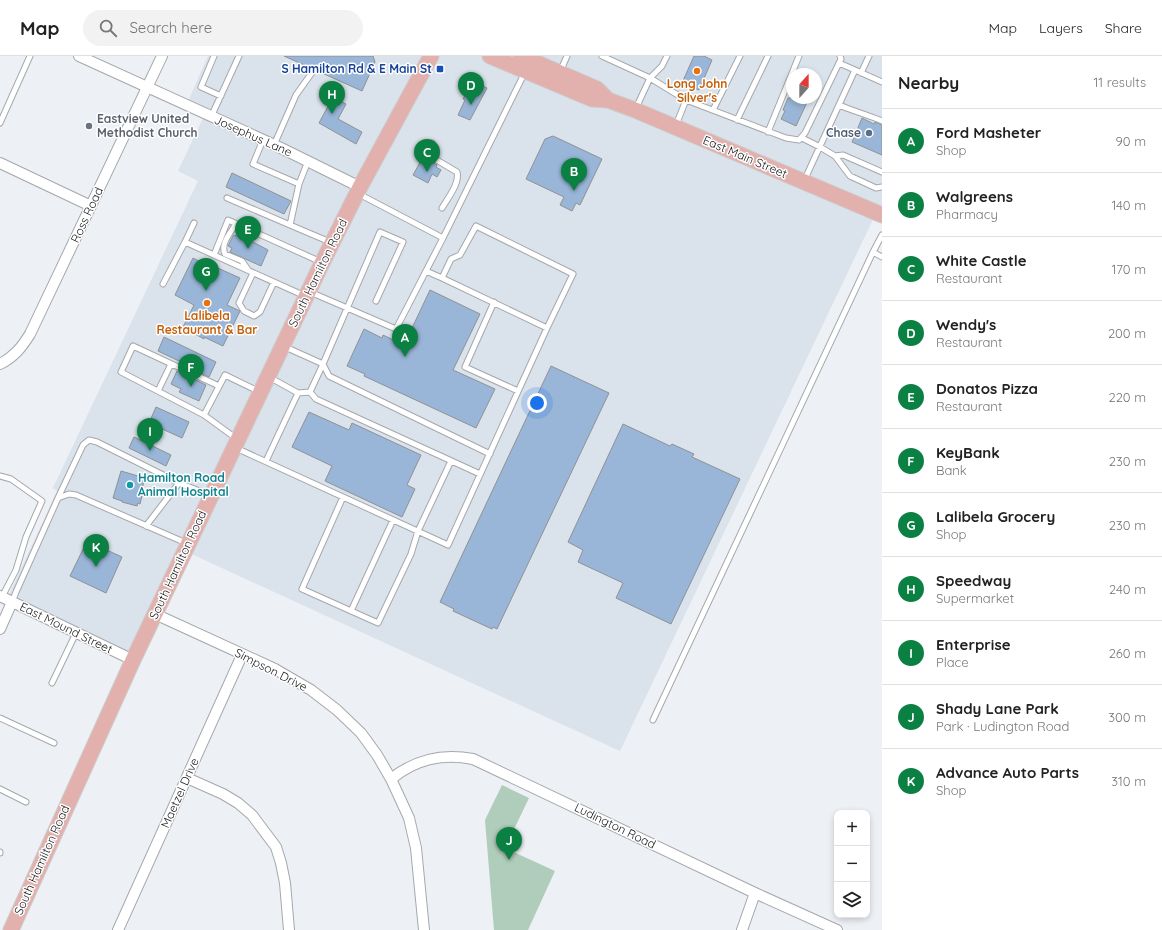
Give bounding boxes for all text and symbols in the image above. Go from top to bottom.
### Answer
search box [83,10,363,46]
text: Map [20,16,59,40]
icon: search [97,17,119,39]
text: Search here [129,18,212,37]
text: Map [988,19,1017,37]
text: Layers [1039,19,1083,37]
text: Share [1105,19,1142,37]
place label: S Hamilton Rd & E Main St [281,61,432,76]
marker: S Hamilton Rd & E Main St [435,64,445,74]
marker: Long John Silver's [692,66,702,76]
north arrow [786,68,822,104]
pin: D [458,72,484,105]
text: Nearby [898,72,959,93]
text: 11 results [1094,74,1146,90]
place label: Long John Silver's [667,76,727,105]
pin: H [319,81,345,114]
place label: Eastview United Methodist Church [97,111,198,140]
street label: Josephus Lane [212,112,295,160]
marker: Eastview United Methodist Church [84,121,94,131]
text: Ford Masheter [936,123,1041,142]
place label: Chase [826,125,861,140]
marker: Chase [864,128,874,138]
street label: East Main Street [701,132,789,181]
text: A [907,133,915,149]
text: 90 m [1116,133,1146,149]
pin: C [414,139,440,172]
text: Shop [936,142,966,158]
pin: B [561,158,587,191]
street label: Ross Road [67,185,106,245]
text: Walgreens [936,187,1013,206]
text: B [907,197,915,213]
text: 140 m [1111,197,1146,213]
text: Pharmacy [936,206,998,222]
pin: E [235,216,261,249]
street label: South Hamilton Road [285,216,350,329]
text: White Castle [936,251,1027,270]
pin: G [193,258,219,291]
text: C [907,261,915,277]
text: 170 m [1111,261,1146,277]
text: Restaurant [936,270,1002,286]
marker: Lalibela Restaurant & Bar [202,298,212,308]
place label: Lalibela Restaurant & Bar [157,308,257,337]
text: Wendy's [936,315,996,334]
pin: A [392,324,418,357]
text: D [906,325,916,341]
text: 200 m [1108,325,1146,341]
text: Restaurant [936,334,1002,350]
pin: F [178,354,204,387]
text: Donatos Pizza [936,379,1038,398]
text: E [907,389,915,405]
text: 220 m [1108,389,1146,405]
your location [527,393,547,413]
text: Restaurant [936,398,1002,414]
pin: I [137,418,163,451]
text: KeyBank [936,443,1000,462]
text: F [907,453,915,469]
text: 230 m [1109,453,1146,469]
text: Bank [936,462,967,478]
place label: Hamilton Road Animal Hospital [138,470,229,499]
marker: Hamilton Road Animal Hospital [125,480,135,490]
text: Lalibela Grocery [936,507,1055,526]
street label: South Hamilton Road [146,508,209,622]
text: G [906,517,916,533]
text: 230 m [1109,517,1146,533]
text: Shop [936,526,966,542]
pin: K [83,534,109,567]
text: Speedway [936,571,1011,590]
text: H [906,581,916,597]
text: 240 m [1109,581,1146,597]
text: Supermarket [936,590,1014,606]
street label: East Mound Street [17,599,115,657]
text: Enterprise [936,635,1011,654]
street label: Simpson Drive [232,645,310,694]
text: I [909,645,913,661]
text: 260 m [1109,645,1146,661]
text: Place [936,654,969,670]
text: Shady Lane Park [936,699,1059,718]
text: J [907,709,915,725]
text: 300 m [1108,709,1146,725]
text: Park · Ludington Road [936,718,1069,734]
street label: Maetzel Drive [157,755,202,830]
text: Advance Auto Parts [936,763,1079,782]
text: K [907,773,915,789]
text: 310 m [1111,773,1146,789]
text: Shop [936,782,966,798]
street label: Ludington Road [572,799,658,852]
street label: South Hamilton Road [11,803,72,917]
map controls [834,810,870,918]
button: + [834,810,870,846]
pin: J [496,827,522,860]
button: − [834,846,870,882]
button: layers [834,882,870,918]

